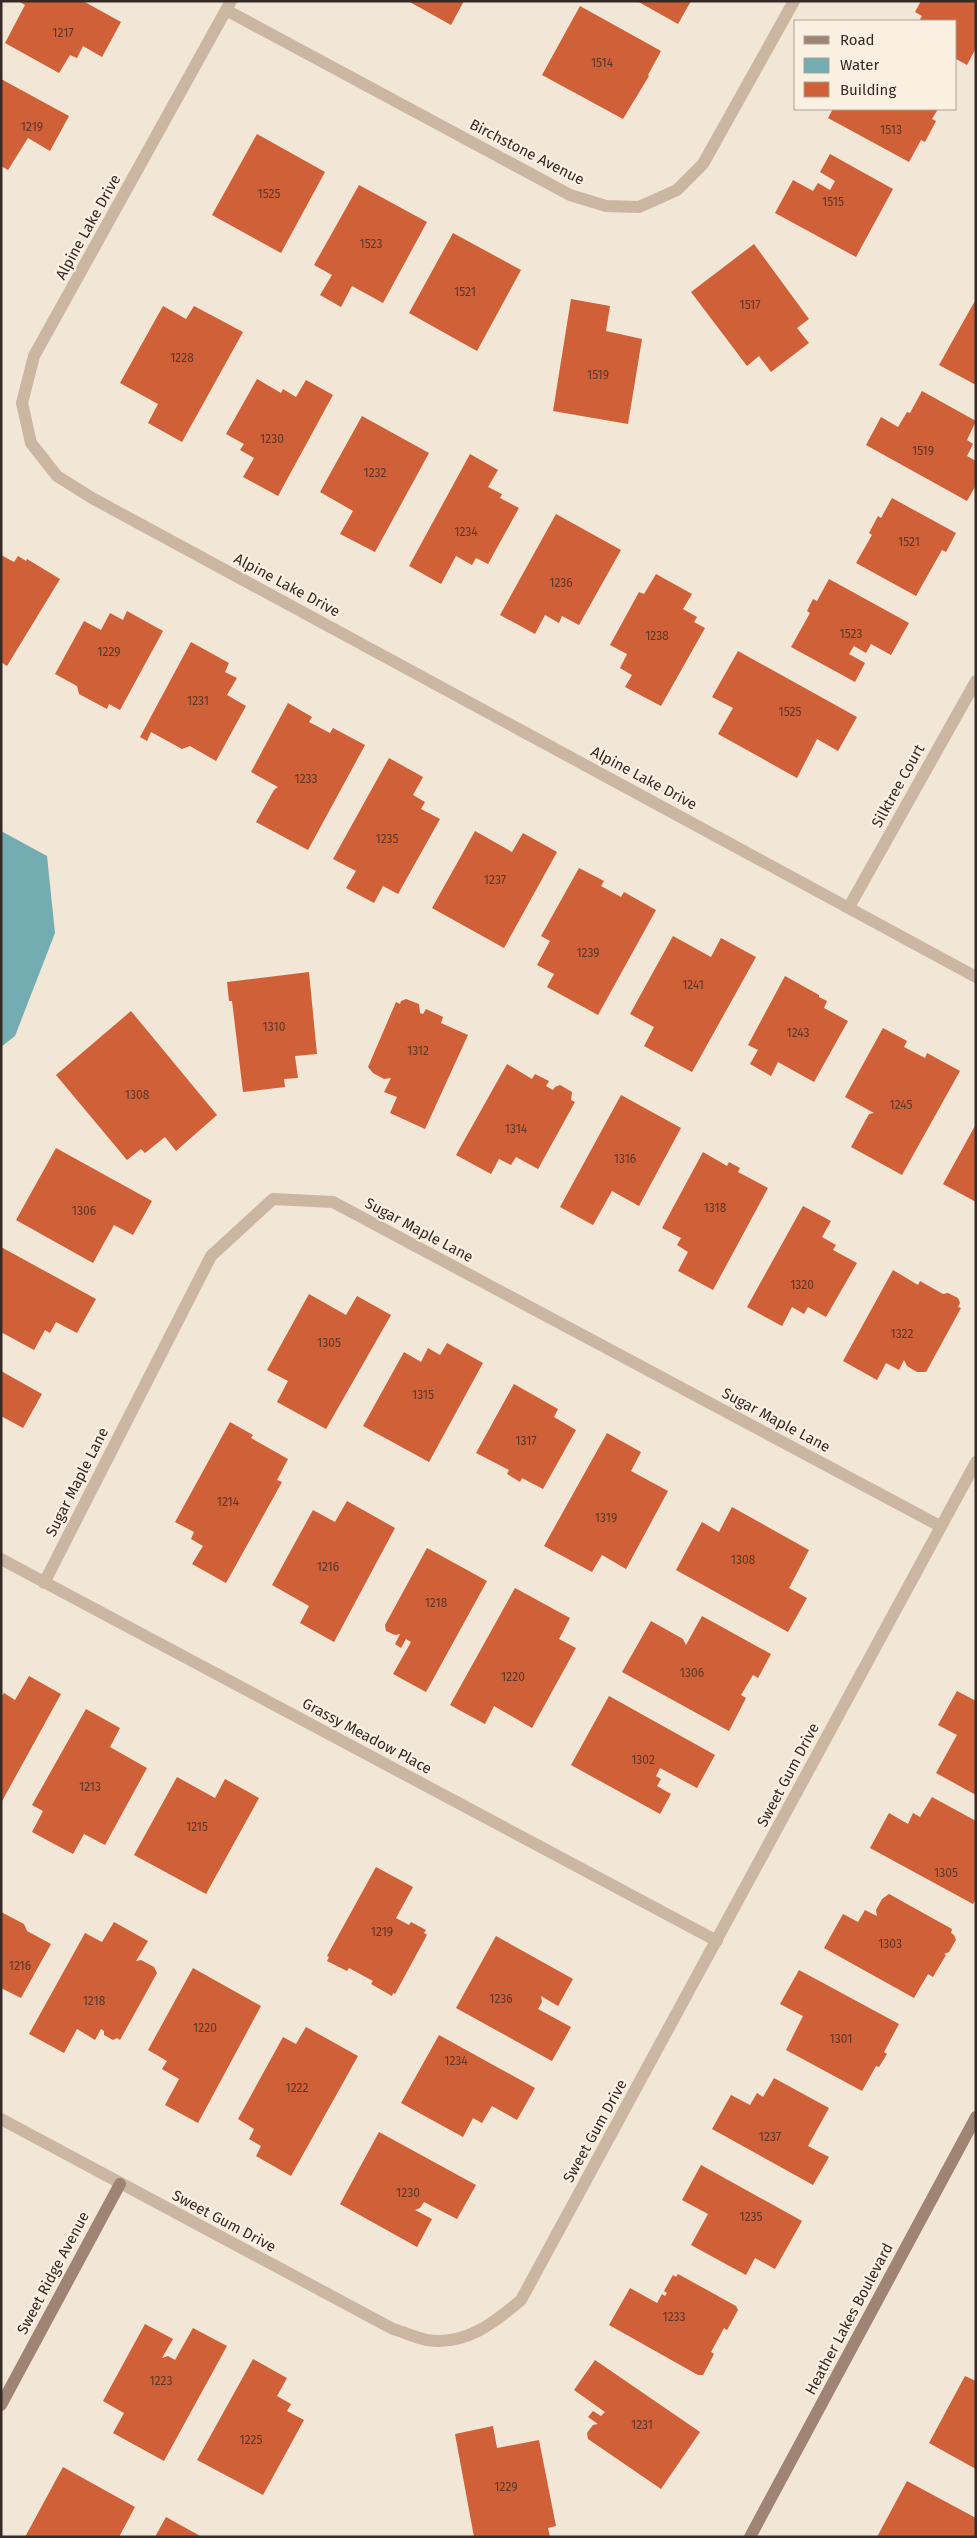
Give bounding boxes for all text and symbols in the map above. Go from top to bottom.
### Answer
legend [794,20,957,110]
house number: 1217 [52,26,74,40]
text: Road [840,31,875,49]
house number: 1514 [591,56,614,70]
text: Water [840,56,879,74]
text: Building [840,81,896,99]
street label: Birchstone Avenue [467,115,587,189]
house number: 1219 [21,120,43,134]
house number: 1513 [880,123,902,137]
street label: Alpine Lake Drive [52,171,124,283]
house number: 1525 [257,187,281,201]
house number: 1515 [822,195,844,209]
house number: 1523 [360,237,382,251]
house number: 1521 [454,285,476,299]
house number: 1517 [739,298,761,312]
house number: 1228 [170,351,194,365]
house number: 1519 [587,368,609,382]
house number: 1230 [260,432,284,446]
house number: 1519 [912,444,934,458]
house number: 1232 [364,466,386,480]
house number: 1234 [454,525,478,539]
house number: 1521 [898,535,920,549]
street label: Alpine Lake Drive [231,549,343,621]
house number: 1236 [549,576,573,590]
house number: 1523 [840,627,862,641]
house number: 1238 [645,629,669,643]
house number: 1229 [97,645,121,659]
house number: 1231 [187,694,209,708]
house number: 1525 [778,705,802,719]
street label: Silktree Court [868,741,929,831]
street label: Alpine Lake Drive [588,742,700,814]
house number: 1233 [294,772,318,786]
house number: 1235 [375,832,399,846]
house number: 1237 [484,873,506,887]
house number: 1239 [576,946,600,960]
house number: 1241 [682,978,704,992]
house number: 1310 [263,1020,286,1034]
house number: 1243 [787,1026,809,1040]
house number: 1312 [407,1044,429,1058]
house number: 1308 [125,1088,150,1102]
house number: 1245 [889,1098,913,1112]
house number: 1314 [505,1122,528,1136]
house number: 1316 [614,1152,636,1166]
street label: Sugar Maple Lane [362,1194,476,1266]
house number: 1318 [704,1201,727,1215]
house number: 1306 [72,1204,96,1218]
house number: 1320 [790,1278,814,1292]
house number: 1322 [891,1327,914,1341]
house number: 1305 [317,1336,341,1350]
street label: Sugar Maple Lane [719,1384,833,1456]
house number: 1315 [412,1388,434,1402]
street label: Sugar Maple Lane [42,1424,112,1540]
house number: 1317 [515,1434,537,1448]
house number: 1214 [217,1495,240,1509]
house number: 1319 [595,1511,617,1525]
house number: 1308 [731,1553,756,1567]
house number: 1216 [317,1560,339,1574]
house number: 1218 [425,1596,448,1610]
house number: 1306 [680,1666,704,1680]
house number: 1220 [501,1670,525,1684]
street label: Grassy Meadow Place [299,1694,435,1778]
street label: Sweet Gum Drive [753,1720,823,1830]
house number: 1302 [631,1753,655,1767]
house number: 1213 [79,1780,101,1794]
house number: 1215 [186,1820,208,1834]
house number: 1305 [934,1866,958,1880]
house number: 1219 [371,1925,393,1939]
house number: 1303 [878,1937,902,1951]
house number: 1216 [9,1959,31,1973]
house number: 1236 [489,1992,513,2006]
house number: 1218 [83,1994,106,2008]
house number: 1220 [193,2021,217,2035]
house number: 1301 [830,2032,852,2046]
house number: 1234 [444,2054,468,2068]
street label: Sweet Gum Drive [559,2076,631,2186]
house number: 1222 [285,2081,309,2095]
house number: 1237 [759,2130,781,2144]
street label: Sweet Gum Drive [169,2186,279,2256]
house number: 1230 [396,2186,420,2200]
street label: Sweet Ridge Avenue [13,2209,93,2337]
house number: 1235 [739,2210,763,2224]
street label: Heather Lakes Boulevard [801,2240,897,2398]
house number: 1233 [662,2310,686,2324]
house number: 1223 [149,2374,173,2388]
house number: 1231 [631,2418,653,2432]
house number: 1225 [239,2433,263,2447]
house number: 1229 [494,2480,518,2494]

